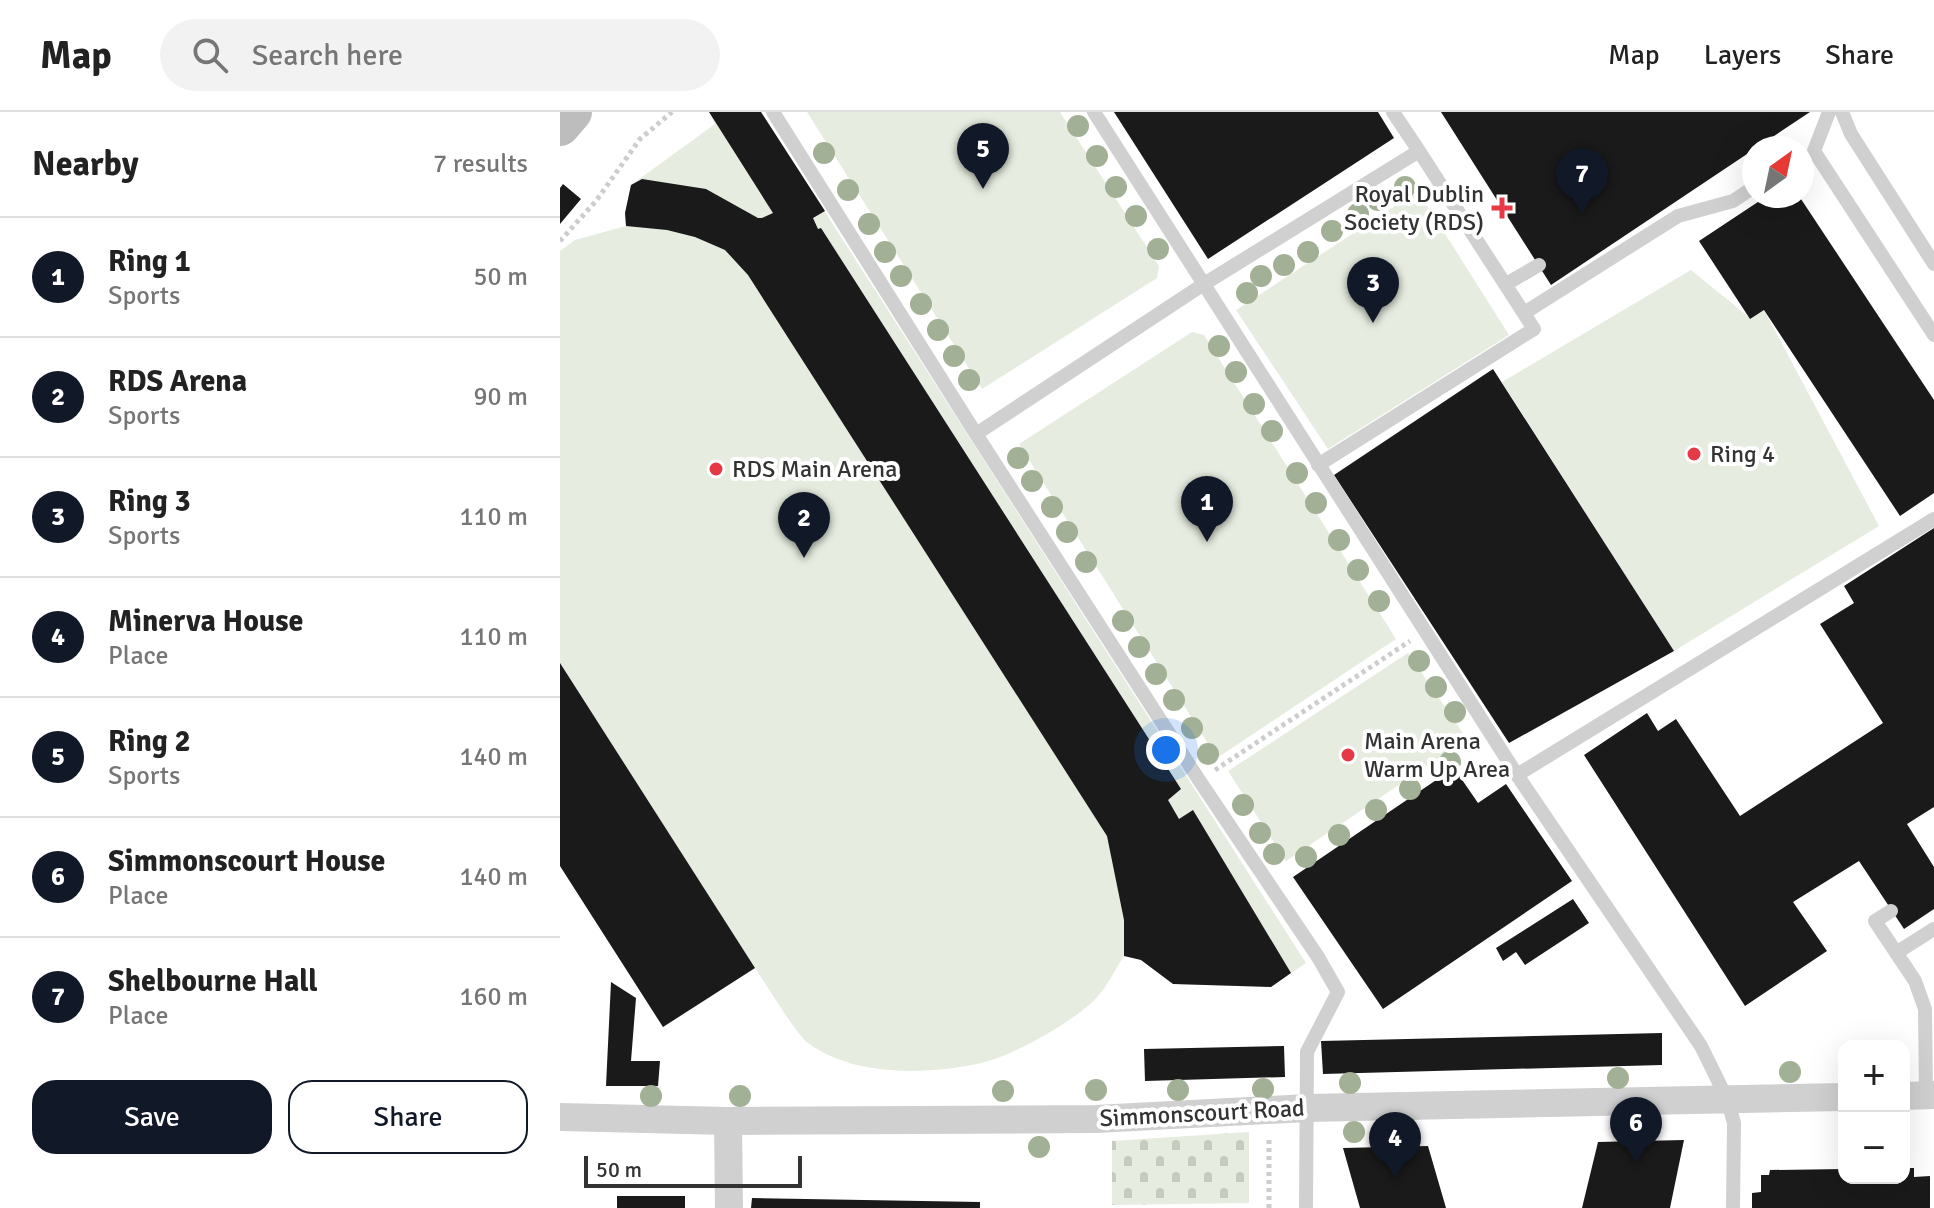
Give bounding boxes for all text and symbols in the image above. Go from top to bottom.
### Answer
search box [160,19,720,91]
text: Map [40,32,112,79]
icon: search [188,33,232,77]
text: Search here [252,37,403,74]
text: Map [1608,38,1660,72]
text: Layers [1704,38,1781,72]
text: Share [1825,38,1894,72]
pin: 5 [957,123,1009,189]
north arrow [1742,136,1814,208]
text: Nearby [32,143,139,185]
text: 7 results [433,148,528,180]
pin: 7 [1556,148,1608,214]
place label: Royal Dublin Society (RDS) [1344,179,1484,237]
marker: Royal Dublin Society (RDS) [1491,197,1513,219]
text: Ring 1 [108,243,191,280]
pin: 3 [1347,257,1399,323]
text: 1 [51,261,65,293]
text: 50 m [473,261,528,293]
text: Sports [108,280,180,312]
text: RDS Arena [108,363,247,400]
text: 2 [51,381,65,413]
text: 90 m [473,381,528,413]
text: Sports [108,400,180,432]
place label: Ring 4 [1710,439,1775,469]
marker: Ring 4 [1685,445,1703,463]
place label: RDS Main Arena [732,454,897,484]
marker: RDS Main Arena [707,460,725,478]
pin: 1 [1181,476,1233,542]
text: Ring 3 [108,483,191,520]
pin: 2 [778,492,830,558]
text: 3 [51,501,65,533]
text: 110 m [459,501,528,533]
text: Sports [108,520,180,552]
text: Minerva House [108,603,303,640]
text: 4 [51,621,65,653]
text: 110 m [459,621,528,653]
text: Place [108,640,169,672]
text: Ring 2 [108,723,191,760]
place label: Main Arena Warm Up Area [1364,726,1510,784]
your location [1146,730,1186,770]
text: 5 [51,741,65,773]
text: 140 m [459,741,528,773]
marker: Main Arena Warm Up Area [1339,746,1357,764]
text: Sports [108,760,180,792]
text: Simmonscourt House [108,843,385,880]
text: 6 [51,861,65,893]
text: 140 m [459,861,528,893]
text: Place [108,880,169,912]
text: Shelbourne Hall [108,963,318,1000]
text: 7 [51,981,65,1013]
text: 160 m [459,981,528,1013]
text: Place [108,1000,169,1032]
map controls [1838,1040,1910,1184]
button: + [1838,1040,1910,1112]
button: Save [32,1080,272,1154]
button: Share [288,1080,528,1154]
street label: Simmonscourt Road [1099,1093,1305,1133]
pin: 6 [1610,1097,1662,1163]
pin: 4 [1369,1112,1421,1178]
button: − [1838,1112,1910,1184]
scale bar [584,1152,802,1188]
text: 50 m [596,1156,642,1183]

